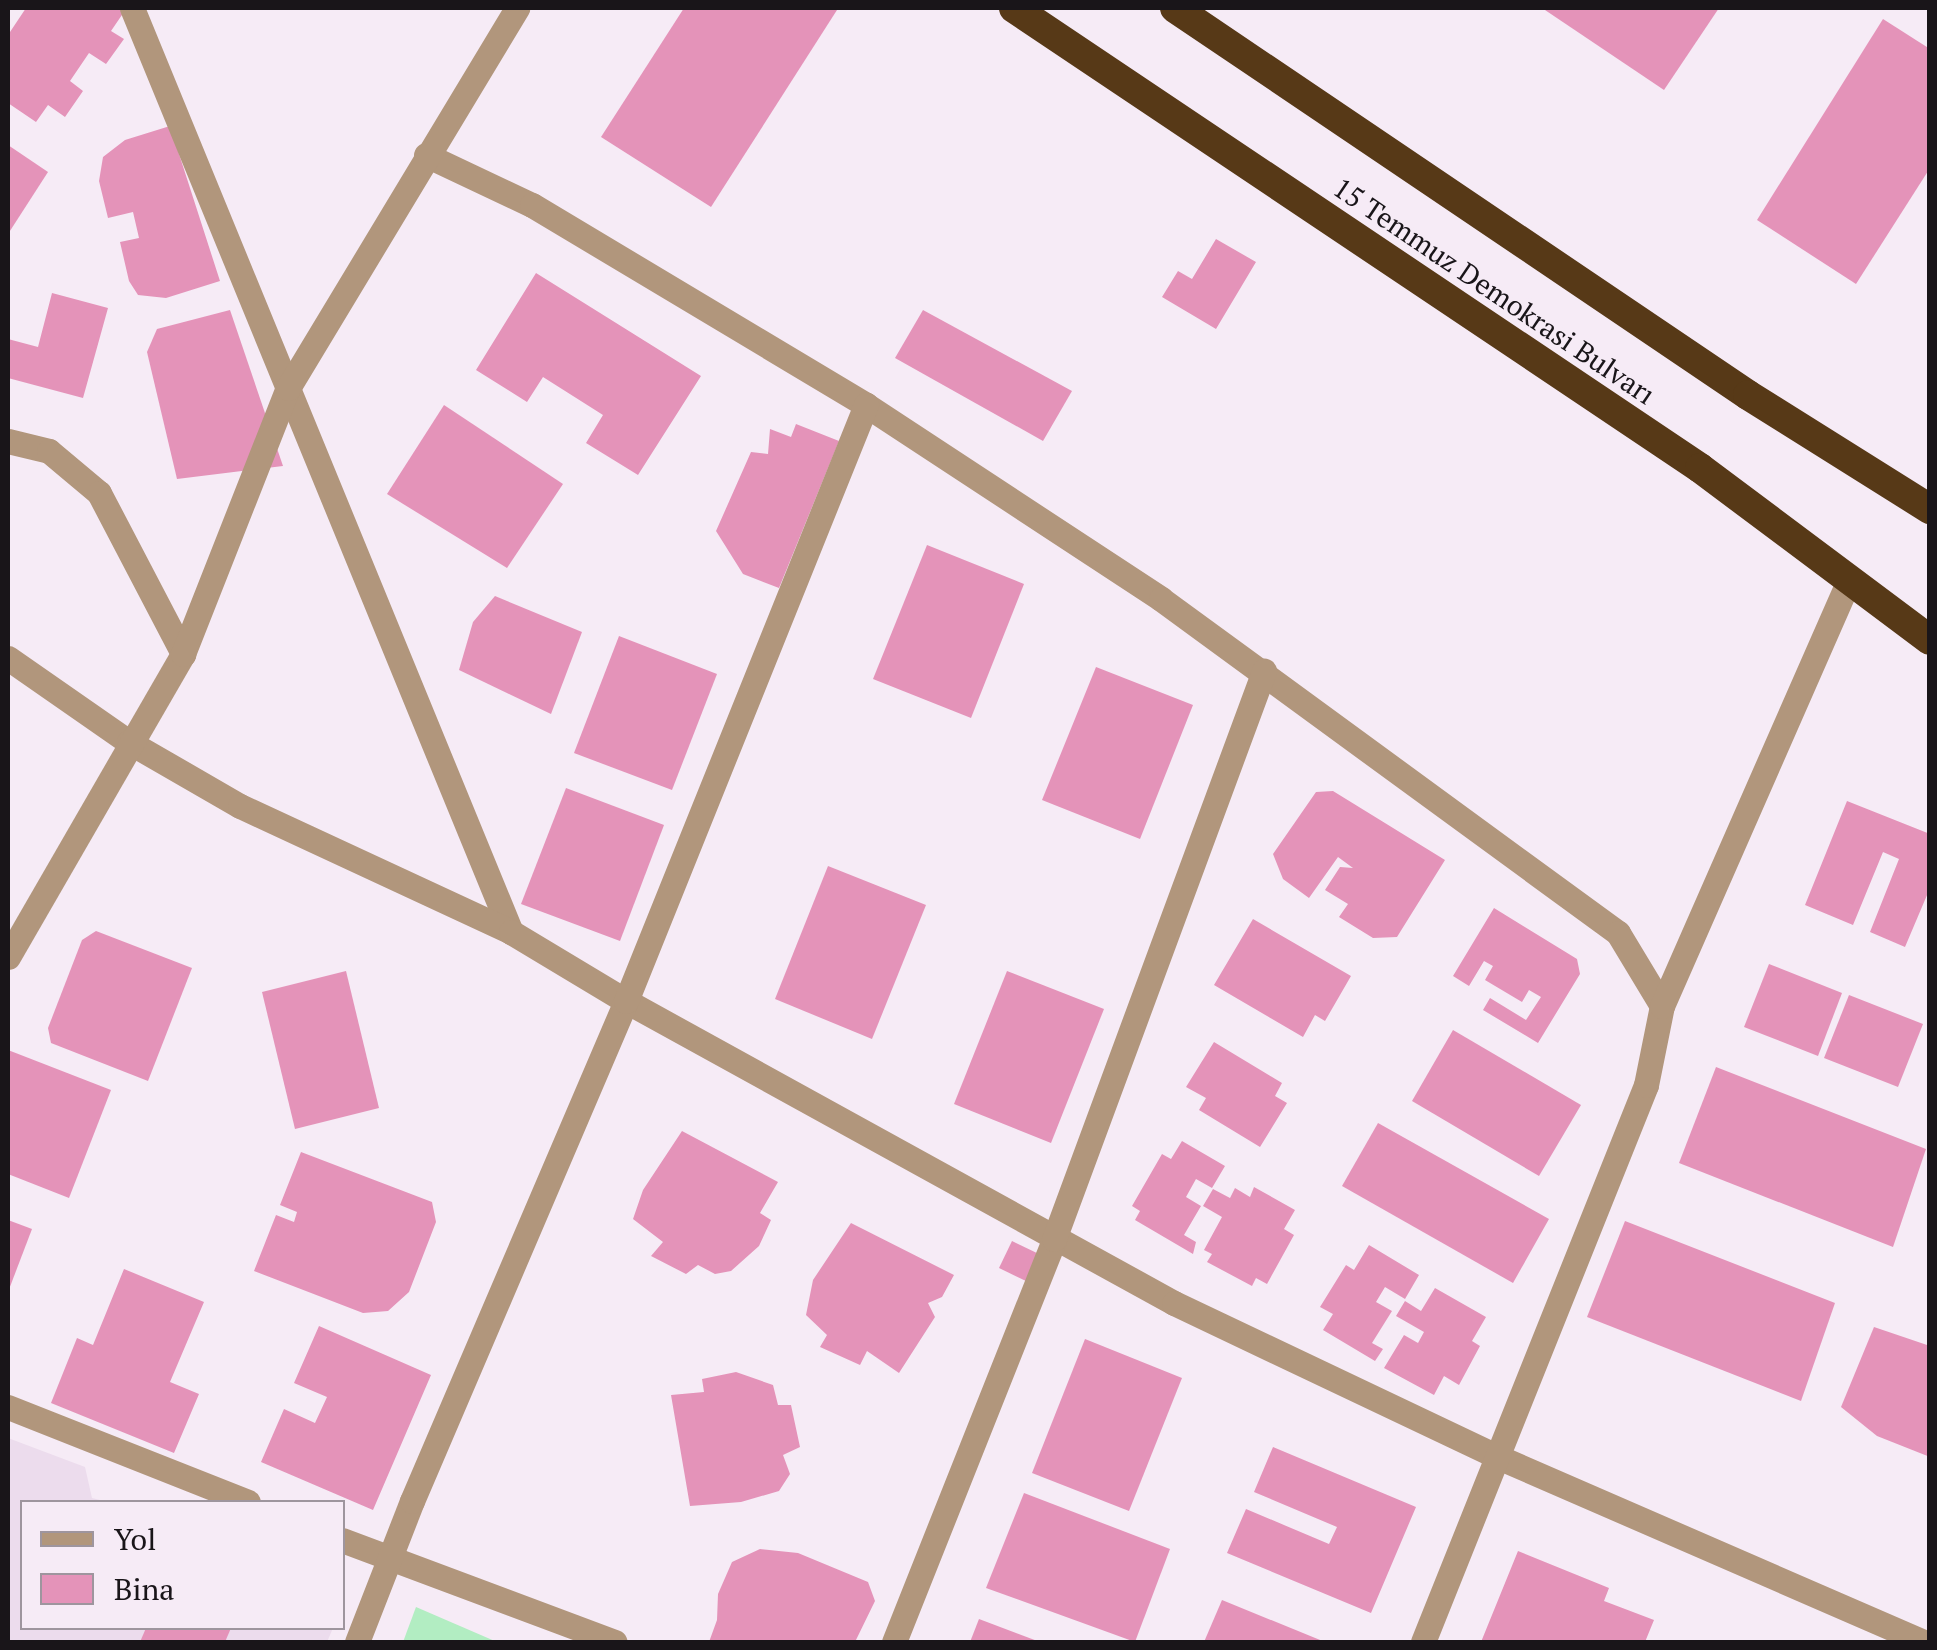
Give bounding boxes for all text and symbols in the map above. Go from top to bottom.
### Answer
street label: 15 Temmuz Demokrasi Bulvarı [1327,171,1661,411]
legend [20,1500,345,1630]
text: Yol [114,1519,156,1559]
text: Bina [114,1569,174,1609]

